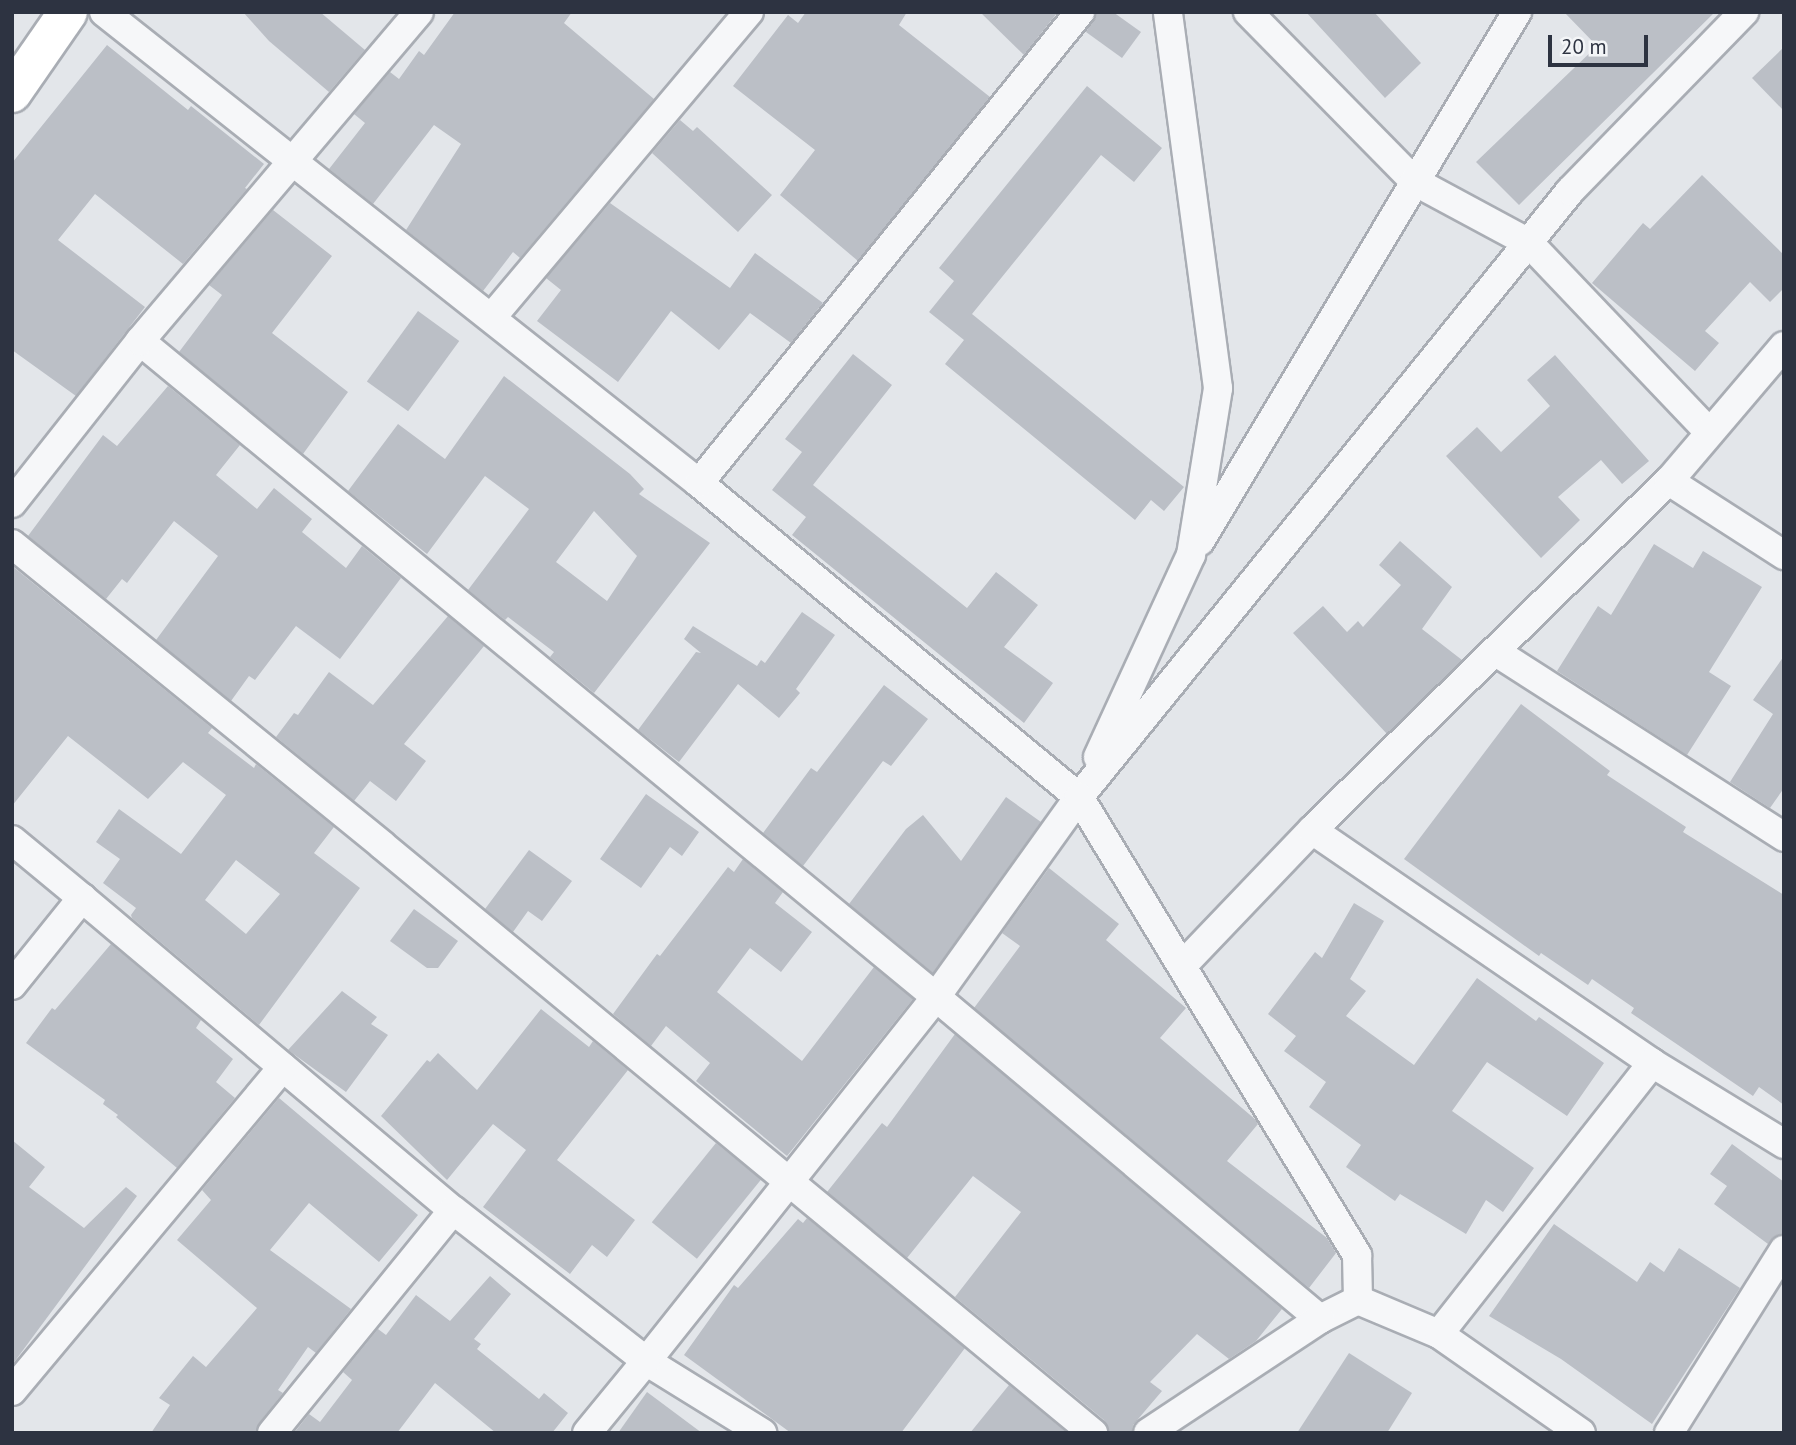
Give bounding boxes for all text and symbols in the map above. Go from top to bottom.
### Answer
scale bar [1551,21,1651,65]
text: 20 m [1561,33,1607,60]

